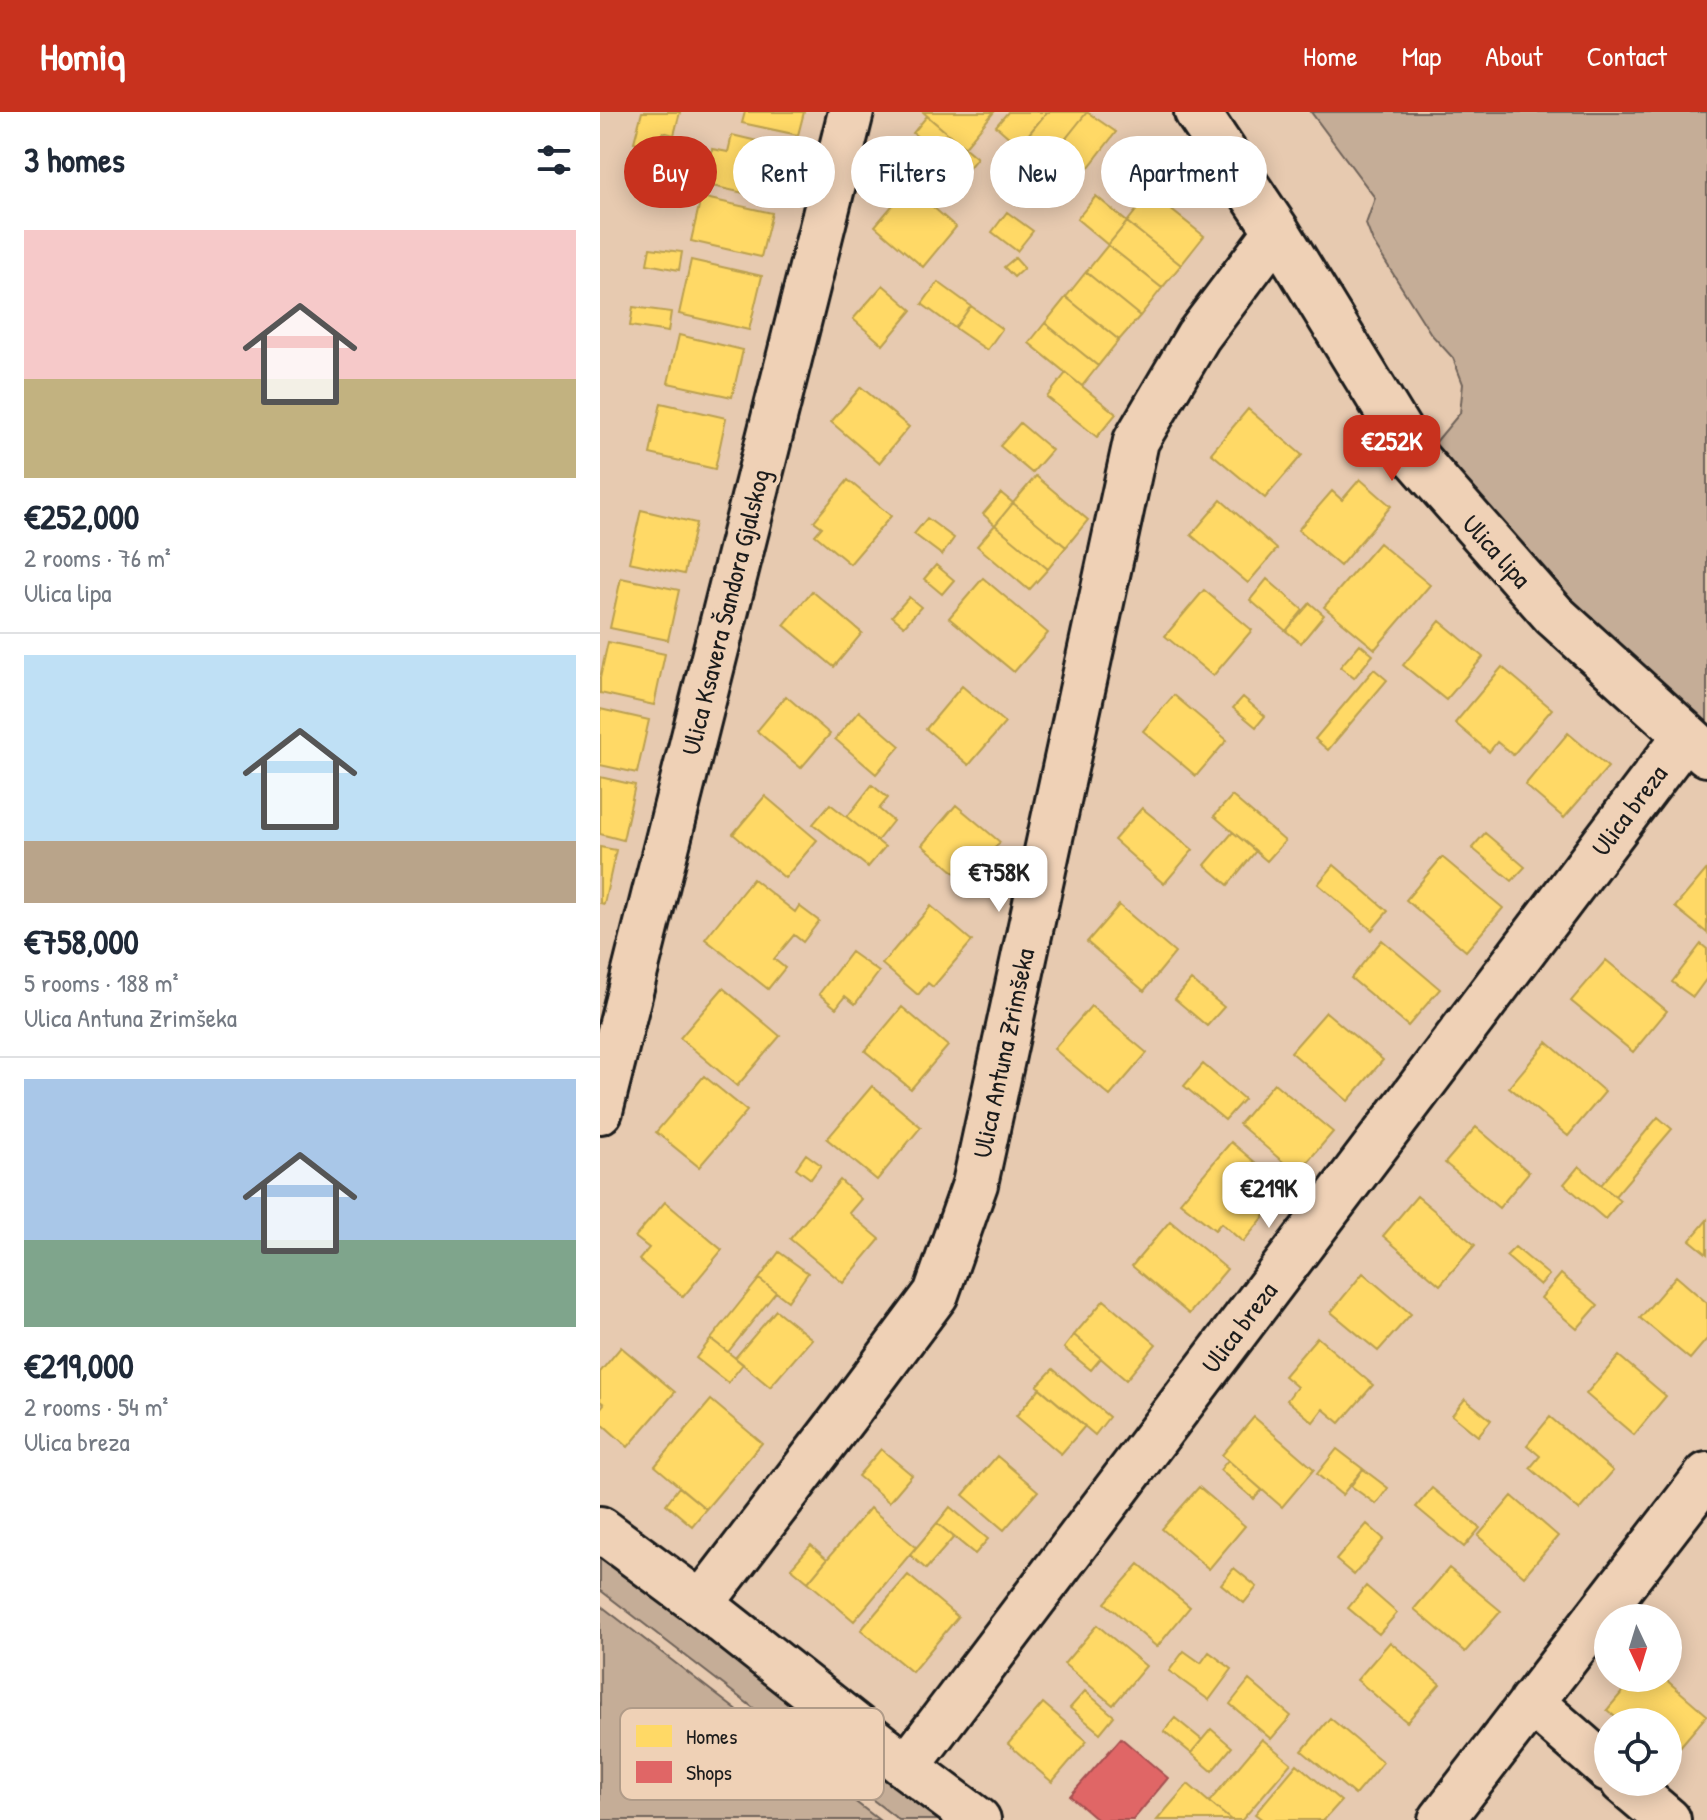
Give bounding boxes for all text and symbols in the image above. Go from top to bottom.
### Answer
text: Homiq [40,30,125,82]
text: Home [1303,37,1358,75]
text: Map [1402,37,1441,75]
text: About [1485,37,1543,75]
text: Contact [1587,37,1667,75]
chip: Buy [624,136,717,208]
chip: Rent [733,136,835,208]
chip: Filters [851,136,974,208]
chip: New [990,136,1085,208]
chip: Apartment [1101,136,1267,208]
text: 3 homes [24,137,125,183]
icon: filters [532,138,576,182]
icon: home [228,282,372,426]
pin: €252K [1336,415,1448,483]
text: €252K [1361,423,1423,458]
street label: Ulica Ksavera Šandora Gjalskog [673,465,777,759]
text: €252,000 [24,494,139,540]
street label: Ulica lipa [1455,507,1539,595]
text: 2 rooms · 76 m² [24,540,171,575]
text: Ulica lipa [24,575,111,610]
icon: home [228,707,372,851]
street label: Ulica breza [1583,757,1675,863]
pin: €758K [943,846,1055,914]
text: €758K [968,854,1030,889]
text: €758,000 [24,919,139,965]
street label: Ulica Antuna Zrimšeka [964,945,1042,1161]
text: 5 rooms · 188 m² [24,965,178,1000]
text: Ulica Antuna Zrimšeka [24,1000,237,1035]
icon: home [228,1131,372,1275]
pin: €219K [1213,1162,1325,1230]
text: €219K [1240,1170,1298,1205]
street label: Ulica breza [1193,1274,1285,1380]
text: €219,000 [24,1343,134,1389]
text: 2 rooms · 54 m² [24,1389,168,1424]
text: Ulica breza [24,1424,130,1459]
north arrow [1594,1604,1682,1692]
map controls [1594,1604,1682,1796]
legend [620,1708,884,1800]
button: locate [1594,1708,1682,1796]
text: Homes [686,1721,737,1751]
text: Shops [686,1757,732,1787]

